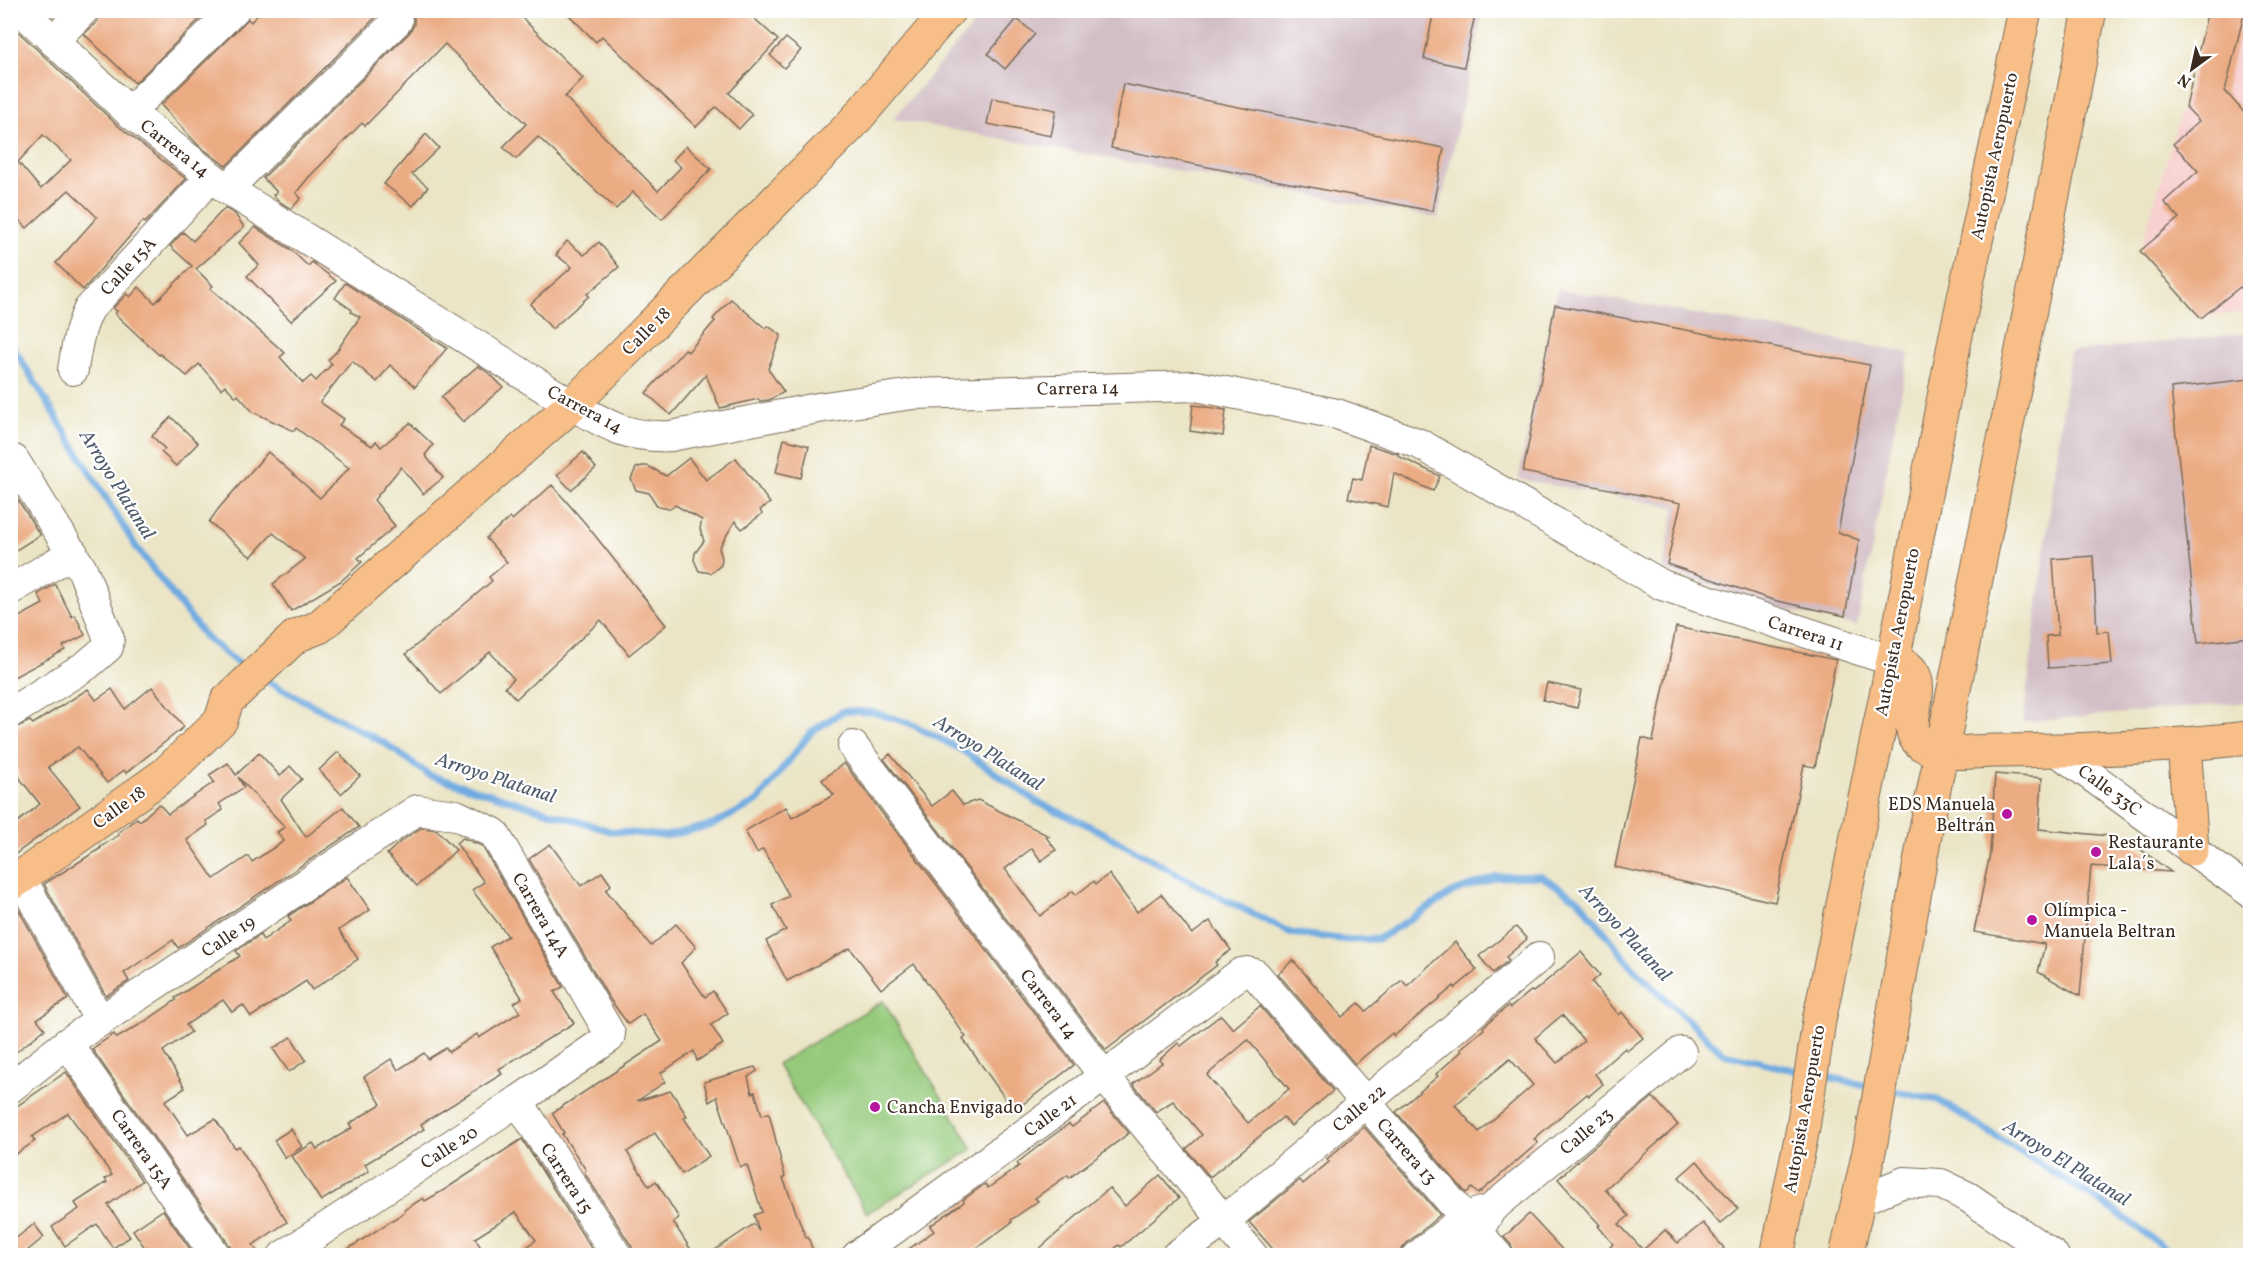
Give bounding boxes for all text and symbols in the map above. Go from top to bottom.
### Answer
north arrow [2162,39,2222,99]
text: N [2174,67,2196,92]
street label: Autopista Aeropuerto [1965,70,2025,242]
street label: Carrera 14 [134,114,214,184]
street label: Calle 15A [95,232,163,302]
street label: Calle 18 [617,302,677,362]
street label: Carrera 14 [1037,376,1119,403]
street label: Carrera 14 [542,380,626,441]
water label: Arroyo Platanal [71,424,161,545]
street label: Autopista Aeropuerto [1870,546,1927,718]
street label: Carrera 11 [1764,610,1847,658]
water label: Arroyo Platanal [927,708,1048,799]
water label: Arroyo Platanal [431,746,559,812]
street label: Calle 33C [2072,759,2146,823]
street label: Calle 18 [88,781,151,836]
place label: EDS Manuela Beltrán [1888,793,1995,839]
marker: EDS Manuela Beltrán [2000,807,2014,821]
place label: Restaurante Lala´s [2108,831,2204,877]
marker: Restaurante Lala´s [2089,845,2103,859]
street label: Carrera 14A [505,868,574,963]
water label: Arroyo Platanal [1571,877,1677,989]
place label: Olímpica - Manuela Beltran [2044,899,2176,945]
street label: Calle 19 [197,910,261,964]
marker: Olímpica - Manuela Beltran [2025,913,2039,927]
street label: Carrera 14 [1013,965,1083,1045]
street label: Autopista Aeropuerto [1778,1023,1833,1195]
street label: Calle 22 [1328,1079,1392,1139]
street label: Calle 21 [1019,1088,1083,1144]
place label: Cancha Envigado [887,1096,1023,1121]
marker: Cancha Envigado [868,1100,882,1114]
street label: Calle 23 [1555,1103,1619,1162]
street label: Carrera 15A [104,1105,178,1195]
street label: Carrera 13 [1370,1113,1442,1191]
water label: Arroyo El Platanal [1996,1113,2135,1214]
street label: Calle 20 [416,1120,484,1176]
street label: Carrera 15 [533,1138,598,1219]

